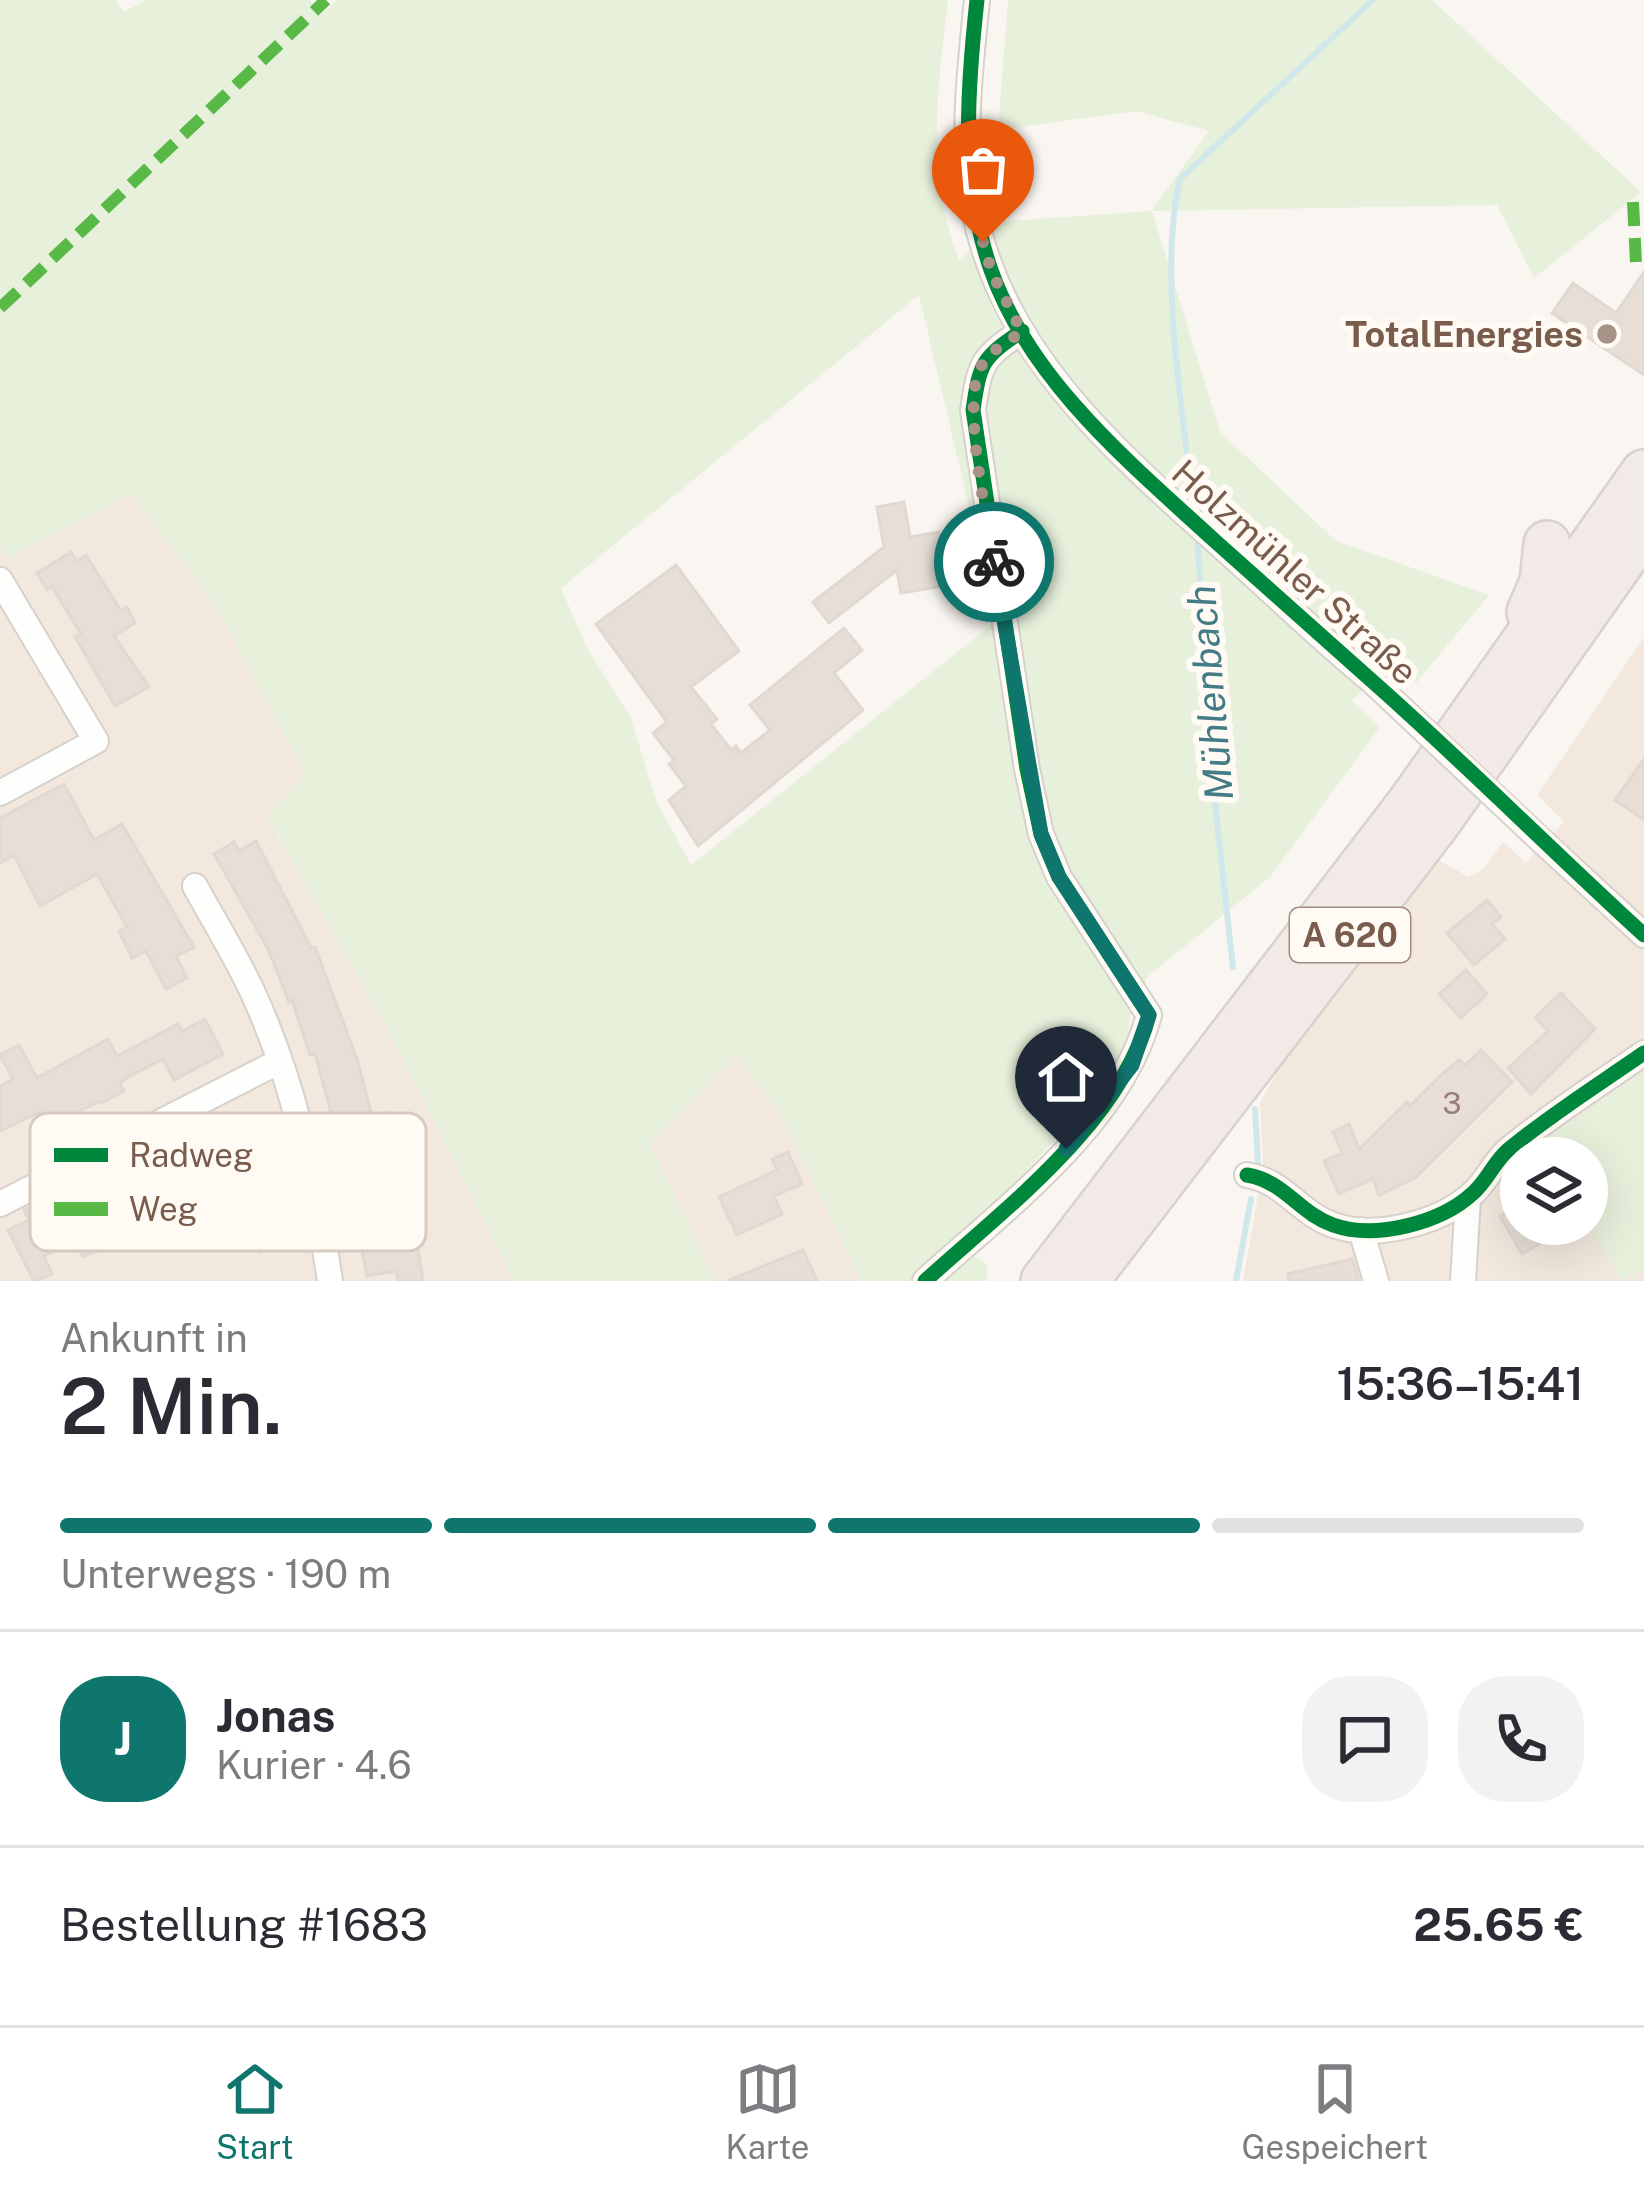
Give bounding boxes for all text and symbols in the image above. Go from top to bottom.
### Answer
pin [932,119,1034,242]
icon: bag [950,137,1016,203]
place label: TotalEnergies [1345,313,1583,355]
marker: TotalEnergies [1594,321,1620,347]
street label: Holzmühler Straße [1164,451,1426,693]
courier [934,502,1054,622]
icon: bike [961,529,1027,595]
water label: Mühlenbach [1178,583,1242,803]
road number: A 620 [1290,908,1410,962]
pin [1015,1026,1117,1149]
icon: home [1033,1044,1099,1110]
house number: 3 [1443,1085,1461,1121]
legend [30,1113,426,1251]
text: Radweg [129,1136,253,1174]
map controls [1500,1137,1608,1245]
button: layers [1500,1137,1608,1245]
text: Weg [129,1190,198,1228]
text: Ankunft in [60,1315,248,1361]
text: 15:36–15:41 [1336,1357,1584,1410]
text: 2 Min. [60,1360,282,1452]
text: Unterwegs · 190 m [60,1551,391,1597]
button: chat [1302,1676,1428,1802]
button: phone [1458,1676,1584,1802]
text: Jonas [216,1689,336,1742]
text: J [114,1712,132,1765]
text: Kurier · 4.6 [216,1742,412,1788]
text: Bestellung #1683 [60,1898,428,1951]
text: 25.65 € [1413,1898,1584,1951]
tab: Start [216,2056,294,2166]
tab: Karte [726,2056,810,2166]
tab: Gespeichert [1241,2056,1428,2166]

